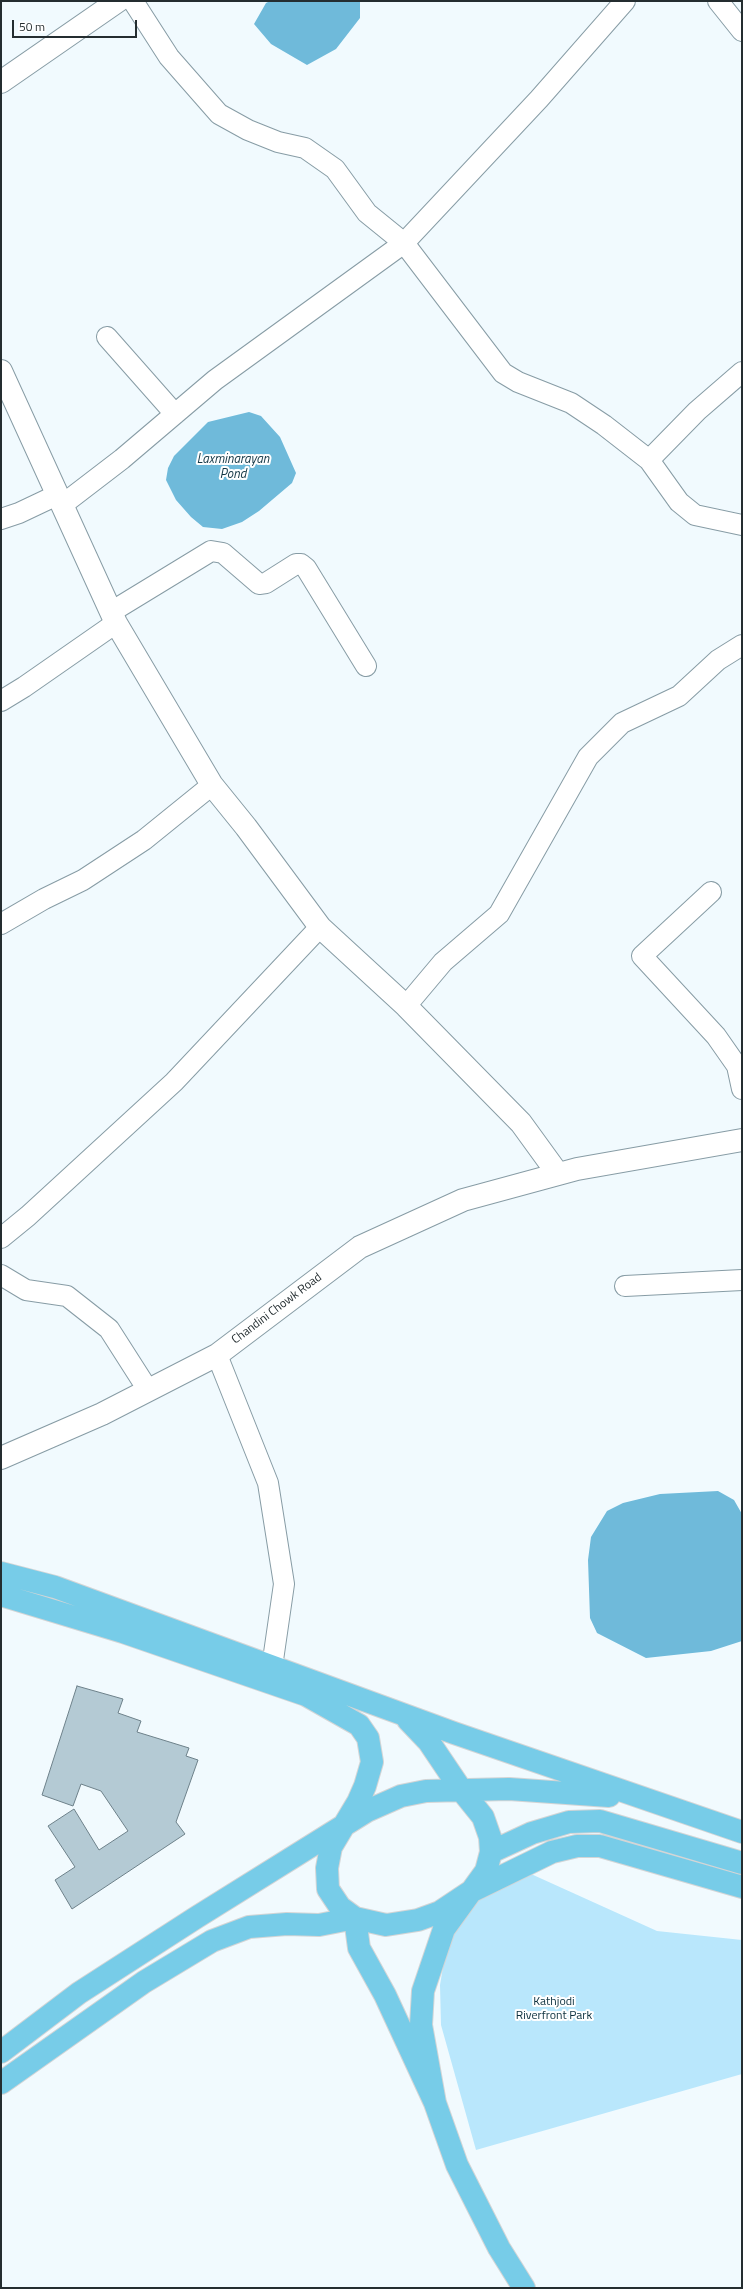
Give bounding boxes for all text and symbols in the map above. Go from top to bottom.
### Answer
scale bar [14,12,139,38]
text: 50 m [19,17,45,36]
water label: Laxminarayan Pond [197,452,269,483]
street label: Chandini Chowk Road [229,1270,325,1348]
park label: Kathjodi Riverfront Park [516,1995,592,2023]

